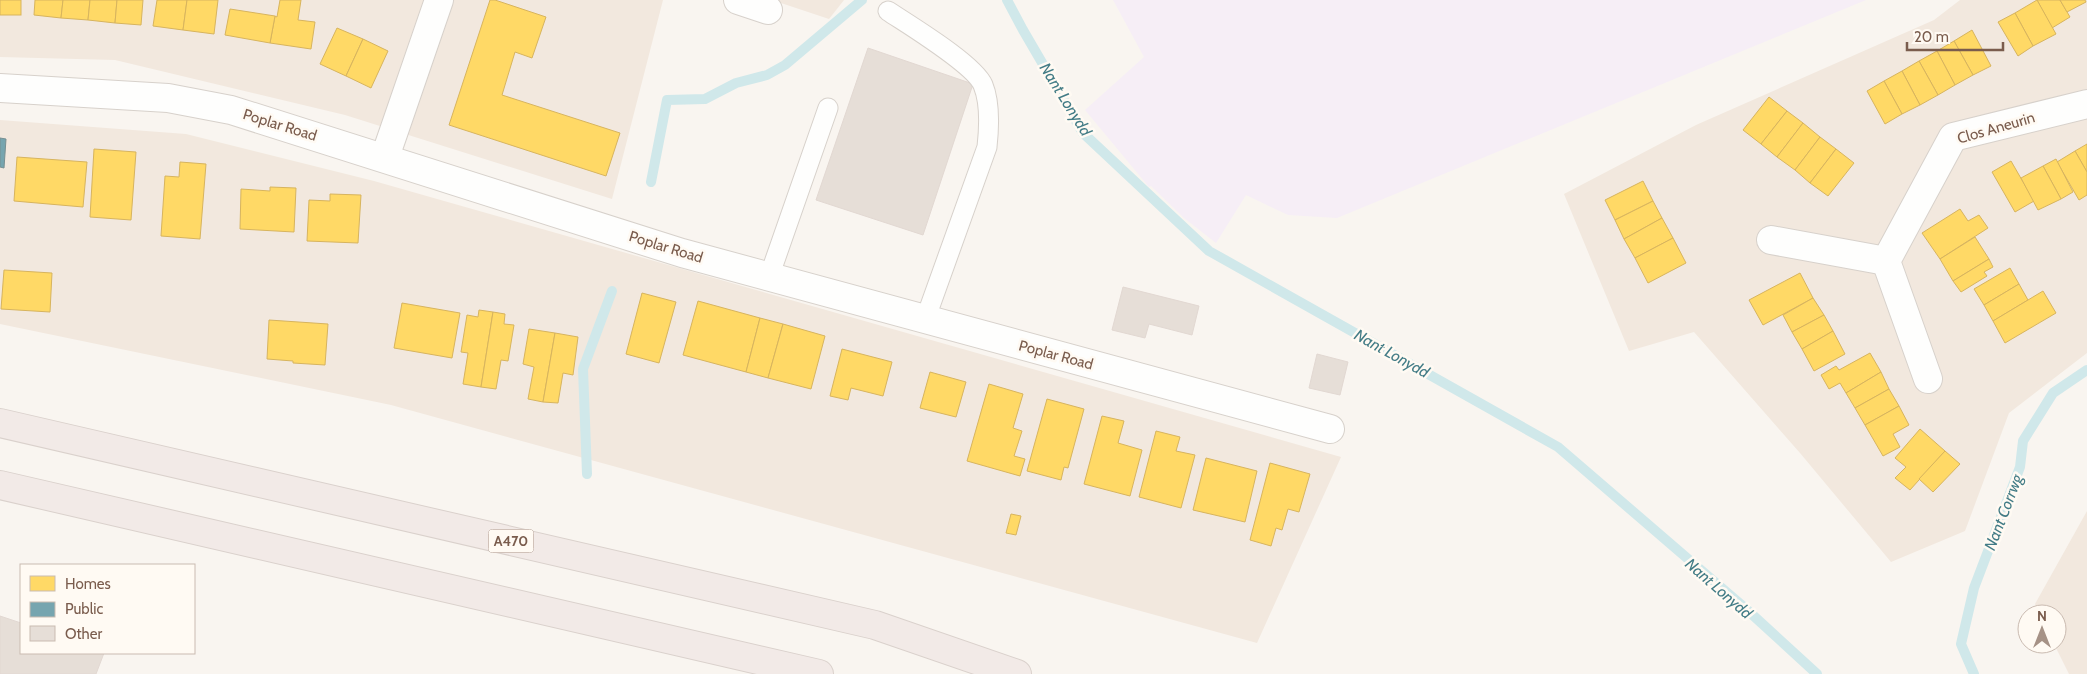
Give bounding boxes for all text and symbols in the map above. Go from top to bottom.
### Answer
scale bar [1907,20,2003,52]
text: 20 m [1914,28,1949,46]
water label: Nant Lonydd [1036,59,1096,140]
street label: Poplar Road [241,105,319,145]
street label: Clos Aneurin [1955,108,2037,148]
street label: Poplar Road [627,227,705,267]
water label: Nant Lonydd [1351,325,1433,382]
street label: Poplar Road [1017,336,1095,374]
water label: Nant Corrwg [1980,471,2027,553]
road number: A470 [488,530,534,552]
water label: Nant Lonydd [1681,554,1757,623]
legend [20,564,195,654]
text: Homes [65,575,111,593]
text: Public [65,600,103,618]
north arrow [2017,604,2067,654]
text: N [2037,607,2047,625]
text: Other [65,625,102,643]

